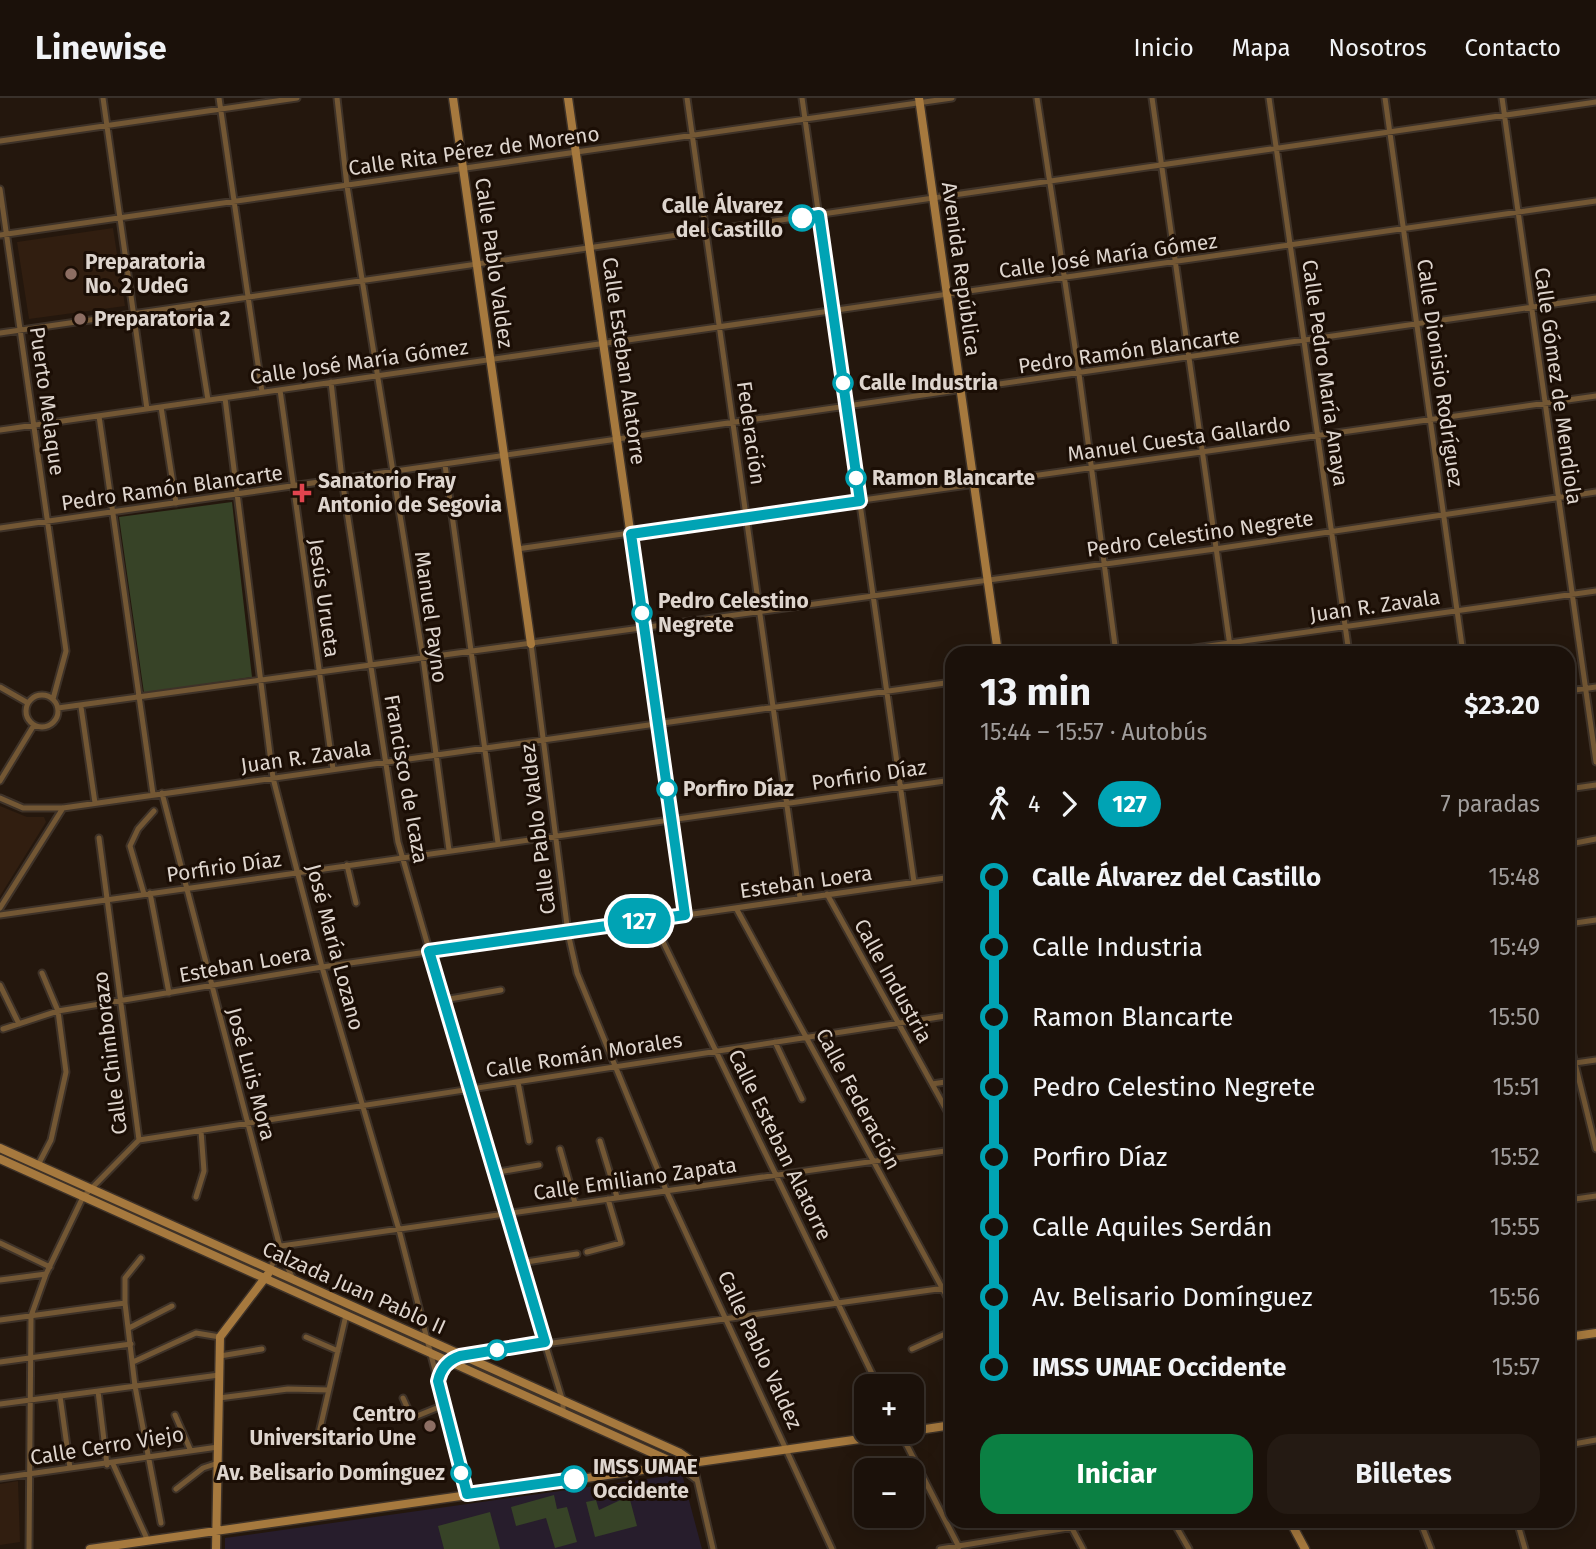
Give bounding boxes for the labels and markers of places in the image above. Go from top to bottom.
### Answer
place label: Calle Álvarez del Castillo [662,192,783,243]
marker: Calle Álvarez del Castillo [789,205,815,231]
place label: Preparatoria No. 2 UdeG [85,249,205,299]
marker: Preparatoria No. 2 UdeG [63,266,79,282]
place label: Preparatoria 2 [94,306,230,332]
marker: Preparatoria 2 [72,311,88,327]
place label: Calle Industria [859,370,998,396]
marker: Calle Industria [833,373,853,393]
place label: Ramon Blancarte [872,465,1036,491]
place label: Sanatorio Fray Antonio de Segovia [317,468,502,518]
marker: Ramon Blancarte [846,468,866,488]
marker: Sanatorio Fray Antonio de Segovia [292,483,312,503]
place label: Pedro Celestino Negrete [658,588,809,638]
marker: Pedro Celestino Negrete [632,603,652,623]
place label: Porfiro Díaz [683,776,794,802]
marker: Porfiro Díaz [657,779,677,799]
unlabelled marker [487,1340,507,1360]
place label: Centro Universitario Une [250,1401,416,1451]
marker: Centro Universitario Une [422,1418,438,1434]
place label: IMSS UMAE Occidente [593,1454,698,1504]
place label: Av. Belisario Domínguez [216,1460,445,1486]
marker: Av. Belisario Domínguez [451,1463,471,1483]
marker: IMSS UMAE Occidente [561,1466,587,1492]

